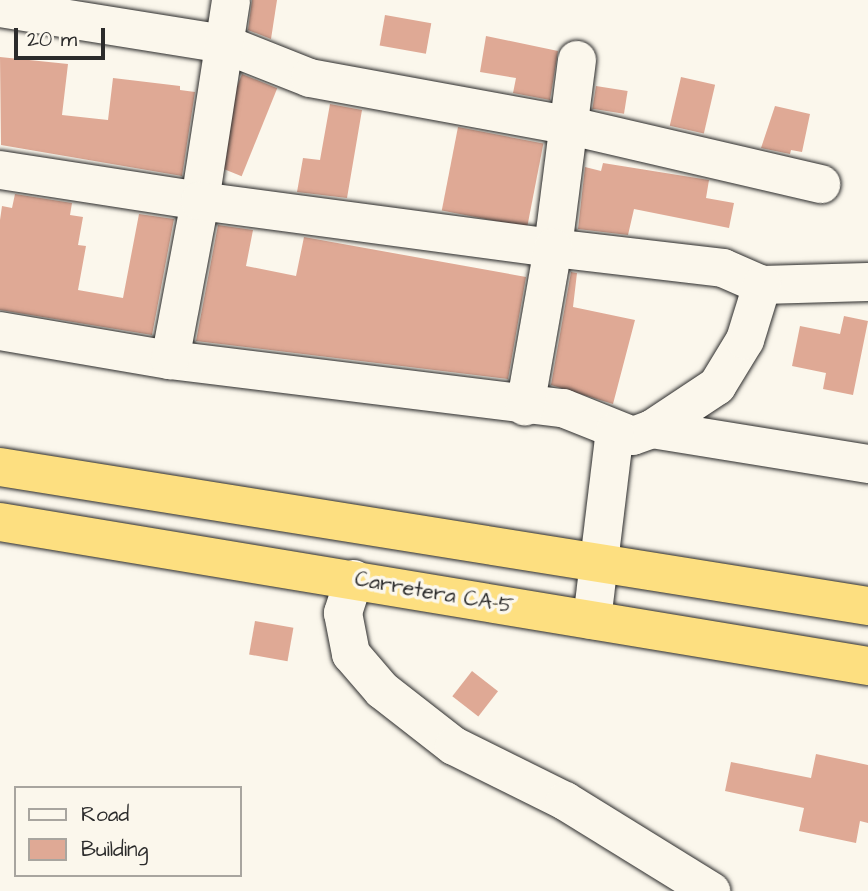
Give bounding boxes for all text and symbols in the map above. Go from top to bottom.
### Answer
scale bar [18,14,108,58]
text: 20 m [27,25,77,54]
street label: Carretera CA-5 [353,567,515,619]
legend [14,786,242,877]
text: Road [81,800,129,829]
text: Building [81,835,148,864]

